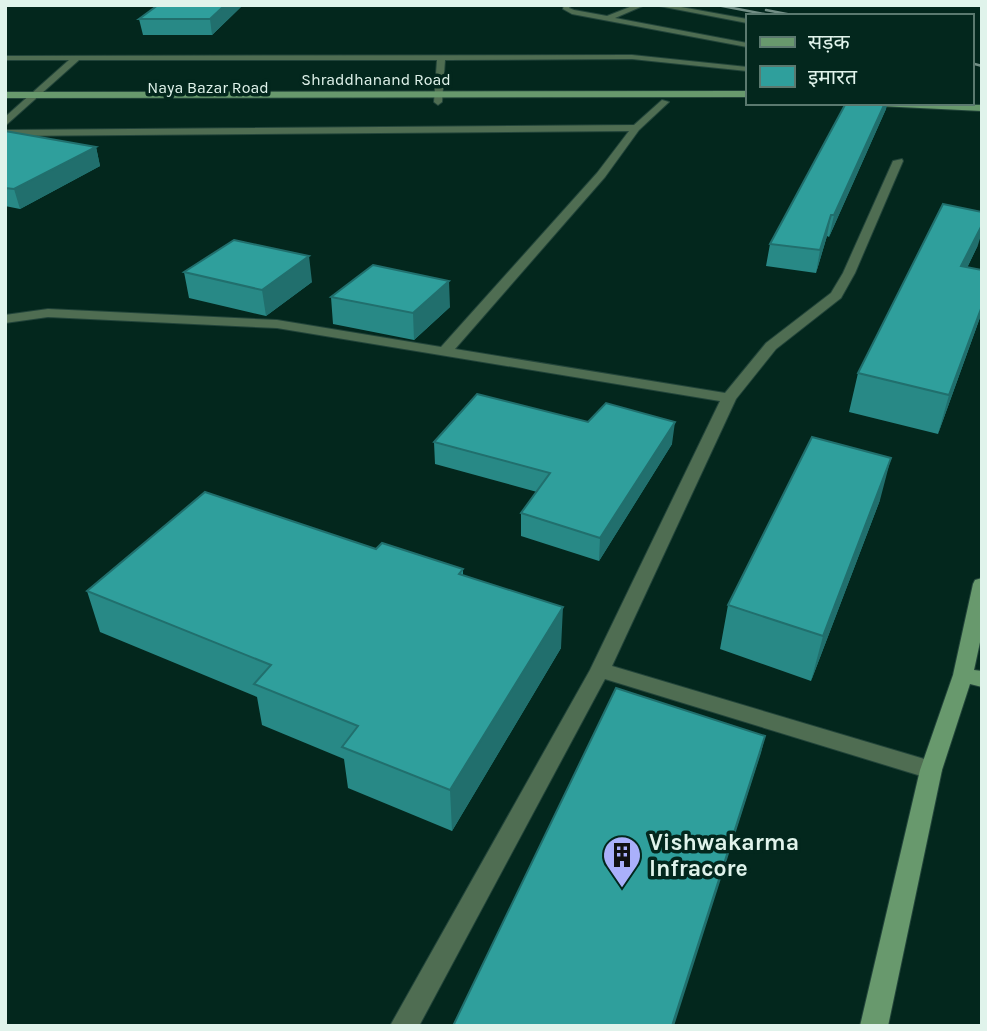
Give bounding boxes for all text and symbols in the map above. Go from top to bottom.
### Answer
legend [746,14,973,105]
text: सड़क [808,30,850,54]
text: इमारत [808,65,858,89]
street label: Shraddhanand Road [301,70,451,89]
street label: Naya Bazar Road [147,78,269,97]
place label: Vishwakarma Infracore [649,829,799,882]
building icon: Vishwakarma Infracore [601,834,643,889]

